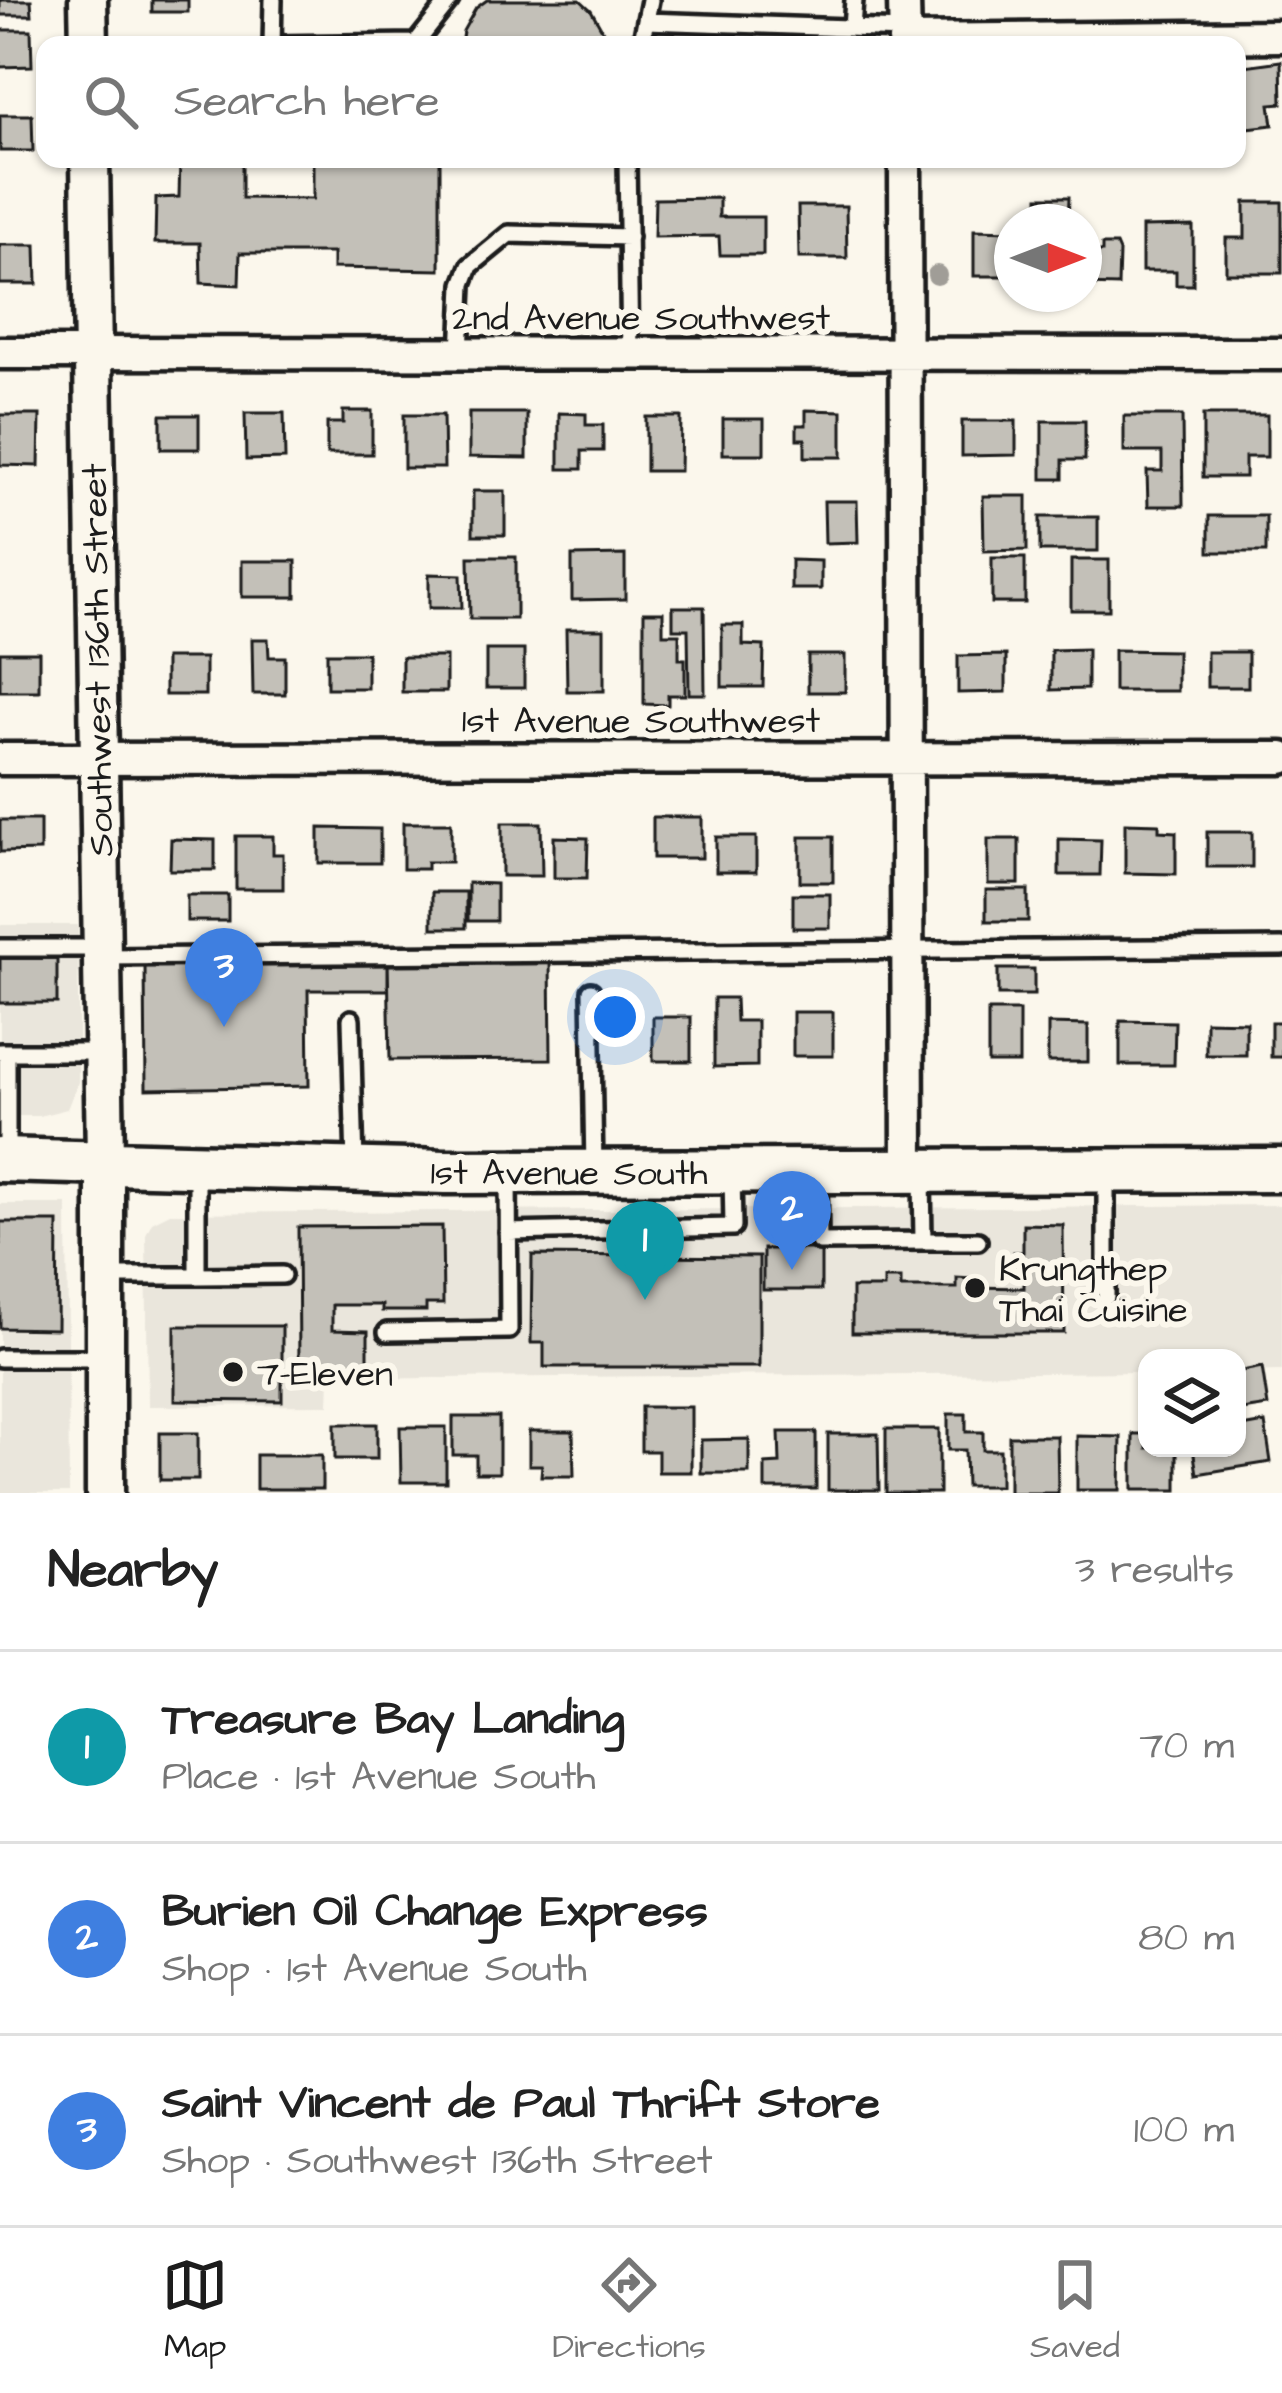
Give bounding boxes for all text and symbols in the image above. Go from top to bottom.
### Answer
search box [36,36,1246,168]
icon: search [78,69,144,135]
text: Search here [174,71,440,133]
north arrow [994,204,1102,312]
street label: 2nd Avenue Southwest [452,293,830,344]
street label: Southwest 136th Street [70,463,127,857]
street label: 1st Avenue Southwest [462,696,821,747]
pin: 3 [185,928,263,1027]
your location [585,987,645,1047]
street label: 1st Avenue South [430,1148,708,1199]
pin: 2 [753,1171,831,1270]
pin: 1 [606,1201,684,1300]
place label: Krungthep Thai Cuisine [999,1244,1188,1336]
marker: Krungthep Thai Cuisine [962,1275,988,1301]
place label: 7-Eleven [257,1349,393,1400]
map controls [1138,1349,1246,1457]
button: layers [1138,1349,1246,1457]
marker: 7-Eleven [220,1359,246,1385]
text: Nearby [48,1536,218,1607]
text: 3 results [1075,1544,1234,1598]
text: Treasure Bay Landing [162,1689,624,1751]
text: 1 [85,1720,90,1774]
text: 70 m [1139,1720,1234,1774]
text: Place · 1st Avenue South [162,1751,596,1805]
text: Burien Oil Change Express [162,1881,708,1943]
text: 2 [76,1912,98,1966]
text: 80 m [1138,1912,1234,1966]
text: Shop · 1st Avenue South [162,1943,587,1997]
text: Saint Vincent de Paul Thrift Store [162,2073,880,2135]
text: 3 [77,2104,97,2158]
text: 100 m [1134,2104,1234,2158]
text: Shop · Southwest 136th Street [162,2135,713,2189]
tab: Map [162,2252,228,2370]
tab: Directions [552,2252,706,2370]
tab: Saved [1030,2252,1120,2370]

